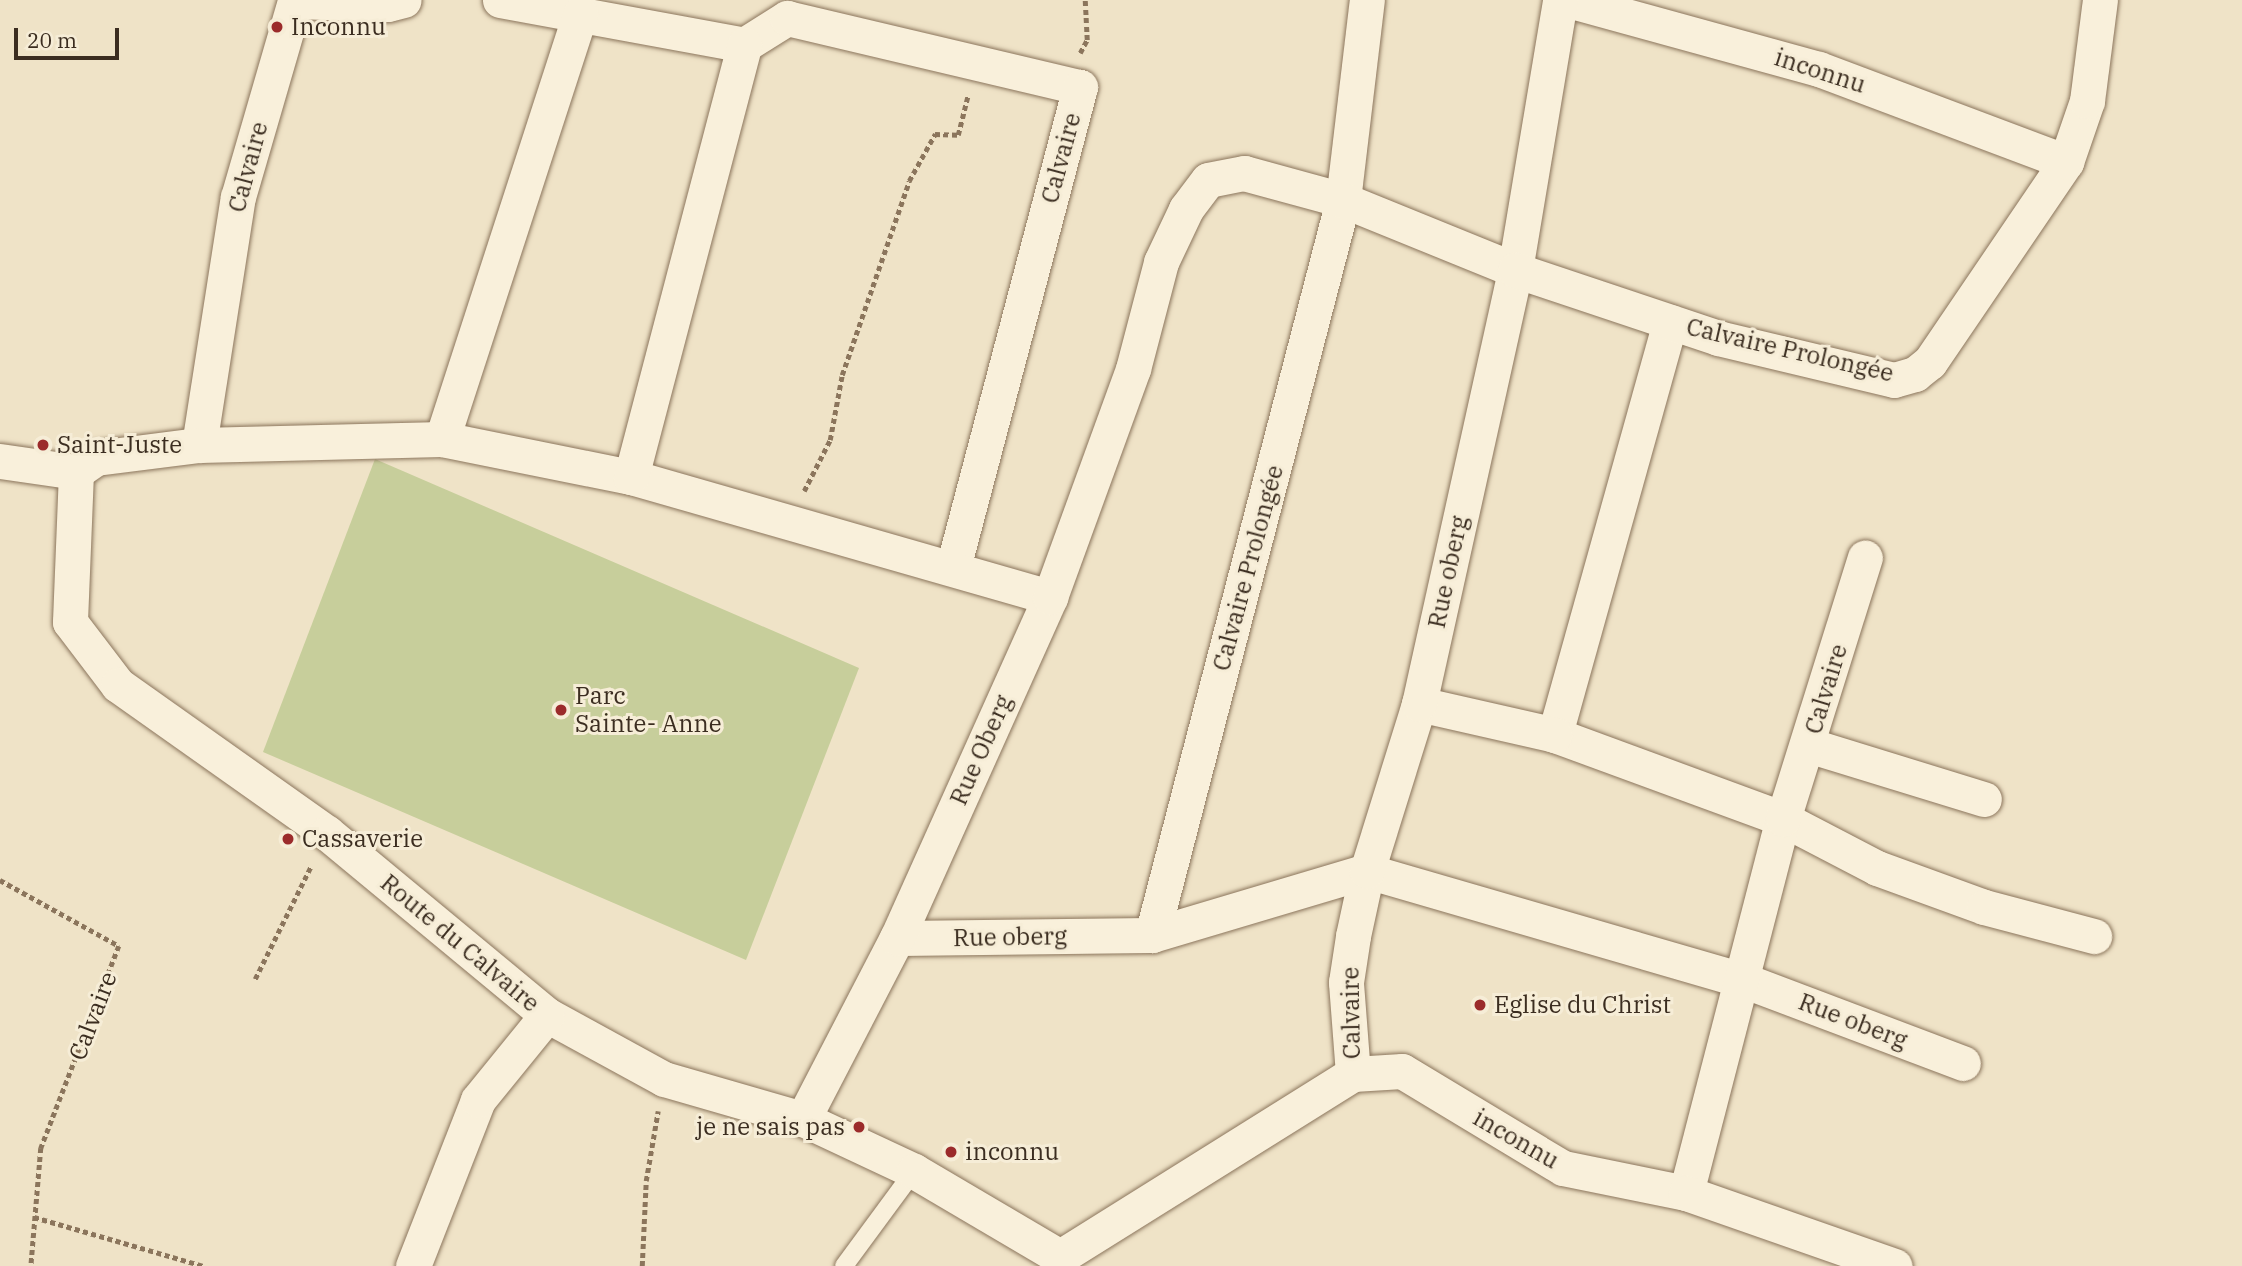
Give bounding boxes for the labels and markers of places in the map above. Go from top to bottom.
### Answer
place label: Inconnu [291,13,386,41]
marker: Inconnu [269,19,285,35]
place label: Saint-Juste [57,431,182,459]
marker: Saint-Juste [35,437,51,453]
place label: Parc Sainte- Anne [575,682,722,738]
marker: Parc Sainte- Anne [553,702,569,718]
place label: Cassaverie [302,825,423,853]
marker: Cassaverie [280,831,296,847]
place label: Eglise du Christ [1494,991,1671,1019]
marker: Eglise du Christ [1472,997,1488,1013]
place label: je ne sais pas [696,1113,845,1141]
marker: je ne sais pas [851,1119,867,1135]
place label: inconnu [965,1138,1059,1166]
marker: inconnu [943,1144,959,1160]

